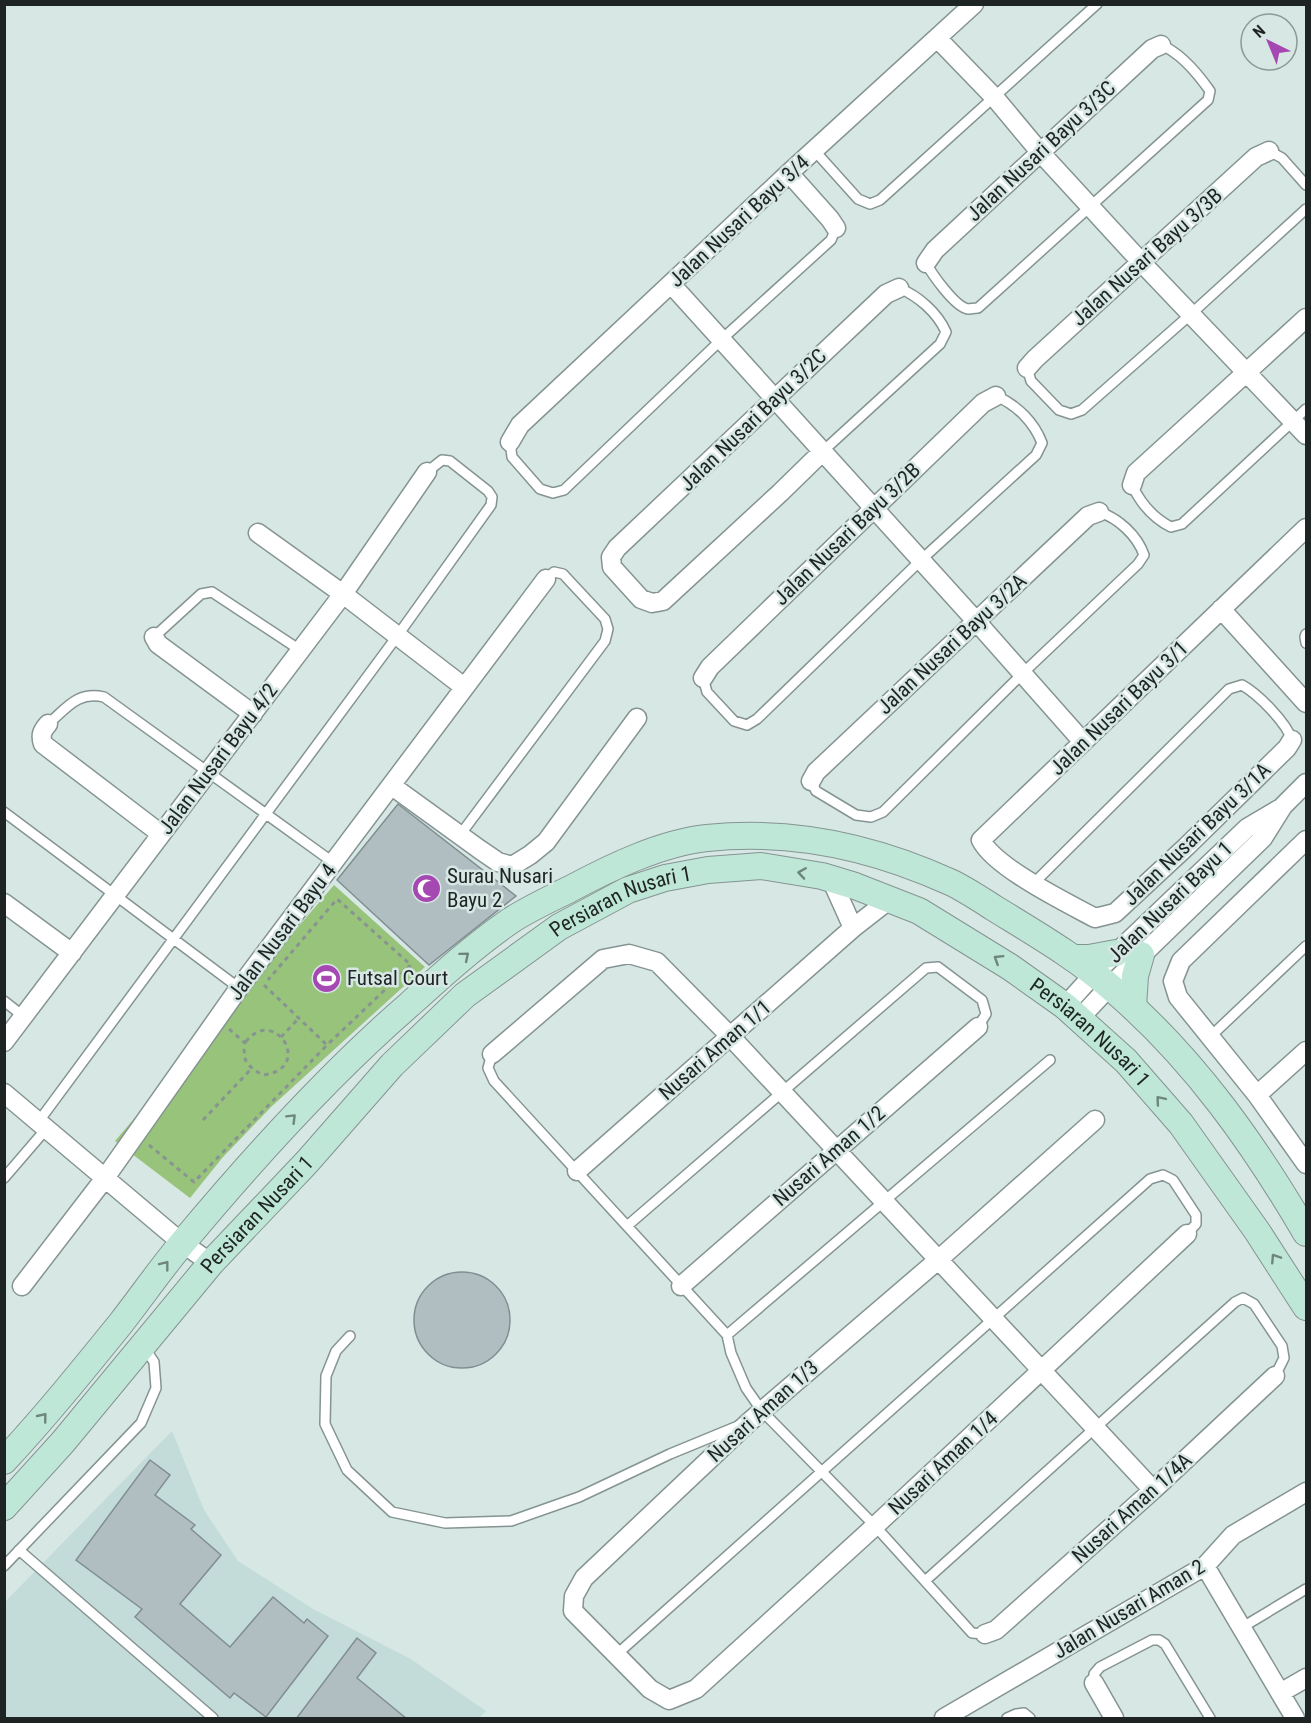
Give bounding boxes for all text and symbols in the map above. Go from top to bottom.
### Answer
north arrow [1239,12,1299,72]
text: N [1249,21,1269,42]
street label: Jalan Nusari Bayu 3/3C [962,76,1120,226]
street label: Jalan Nusari Bayu 3/4 [664,150,814,292]
street label: Jalan Nusari Bayu 3/3B [1067,183,1227,331]
street label: Jalan Nusari Bayu 3/2C [675,344,831,496]
street label: Jalan Nusari Bayu 3/2B [769,458,925,610]
street label: Jalan Nusari Bayu 3/2A [873,569,1031,719]
street label: Jalan Nusari Bayu 3/1 [1045,636,1193,780]
street label: Jalan Nusari Bayu 4/2 [153,679,283,839]
street label: Jalan Nusari Bayu 3/1A [1119,758,1275,910]
street label: Jalan Nusari Bayu 1 [1103,836,1237,968]
street label: Jalan Nusari Bayu 4 [223,859,341,1005]
street label: Persiaran Nusari 1 [545,861,693,942]
place label: Surau Nusari Bayu 2 [447,864,553,912]
one-way arrow [797,867,807,880]
mosque icon: Surau Nusari Bayu 2 [410,872,442,904]
one-way arrow [458,952,469,963]
one-way arrow [994,955,1004,967]
sports icon: Futsal Court [310,962,342,994]
place label: Futsal Court [347,966,448,990]
street label: Persiaran Nusari 1 [1025,973,1155,1092]
street label: Nusari Aman 1/1 [654,995,776,1105]
one-way arrow [1156,1096,1167,1107]
street label: Nusari Aman 1/2 [768,1101,890,1211]
one-way arrow [285,1114,296,1125]
street label: Persiaran Nusari 1 [196,1151,318,1278]
one-way arrow [1270,1254,1282,1264]
one-way arrow [158,1261,169,1272]
street label: Nusari Aman 1/3 [703,1355,823,1467]
street label: Nusari Aman 1/4 [883,1406,1003,1520]
one-way arrow [36,1413,47,1424]
street label: Nusari Aman 1/4A [1067,1448,1197,1568]
street label: Jalan Nusari Aman 2 [1049,1554,1209,1664]

